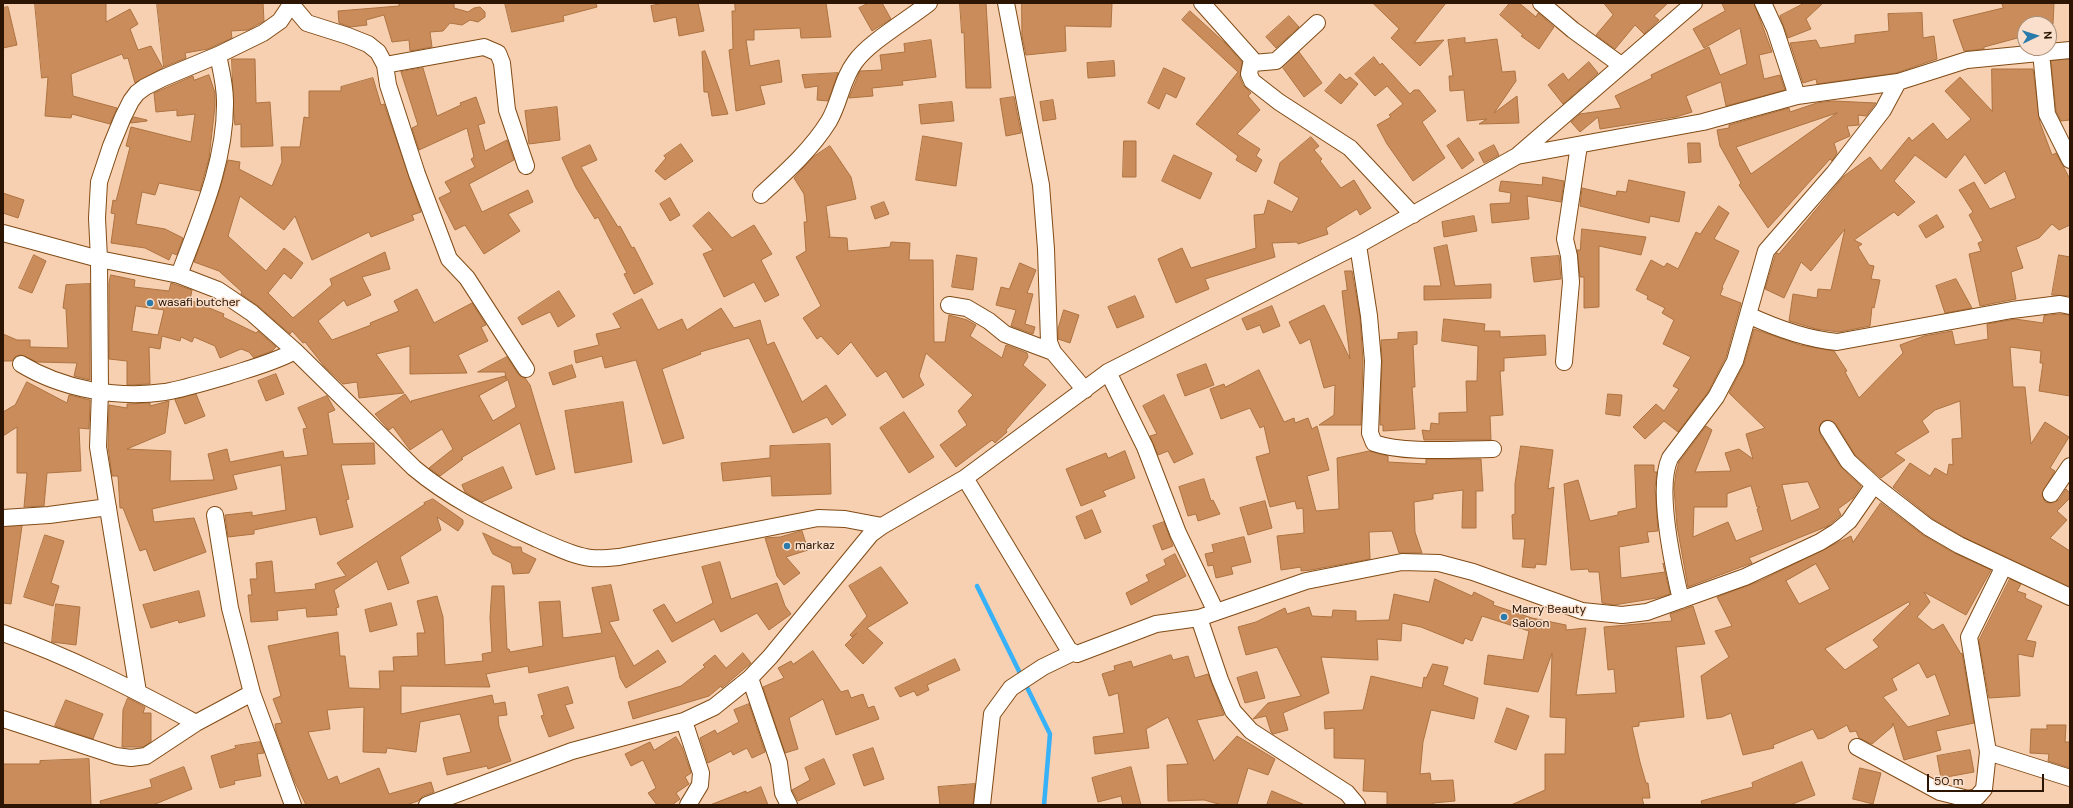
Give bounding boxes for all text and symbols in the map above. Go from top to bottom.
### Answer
north arrow [2017,16,2057,56]
text: N [2041,31,2055,40]
place label: wasafi butcher [158,296,240,310]
marker: wasafi butcher [145,298,155,308]
place label: markaz [795,539,835,553]
marker: markaz [782,541,792,551]
place label: Marry Beauty Saloon [1512,603,1586,631]
marker: Marry Beauty Saloon [1499,612,1509,622]
scale bar [1929,766,2046,792]
text: 50 m [1934,773,1963,789]

